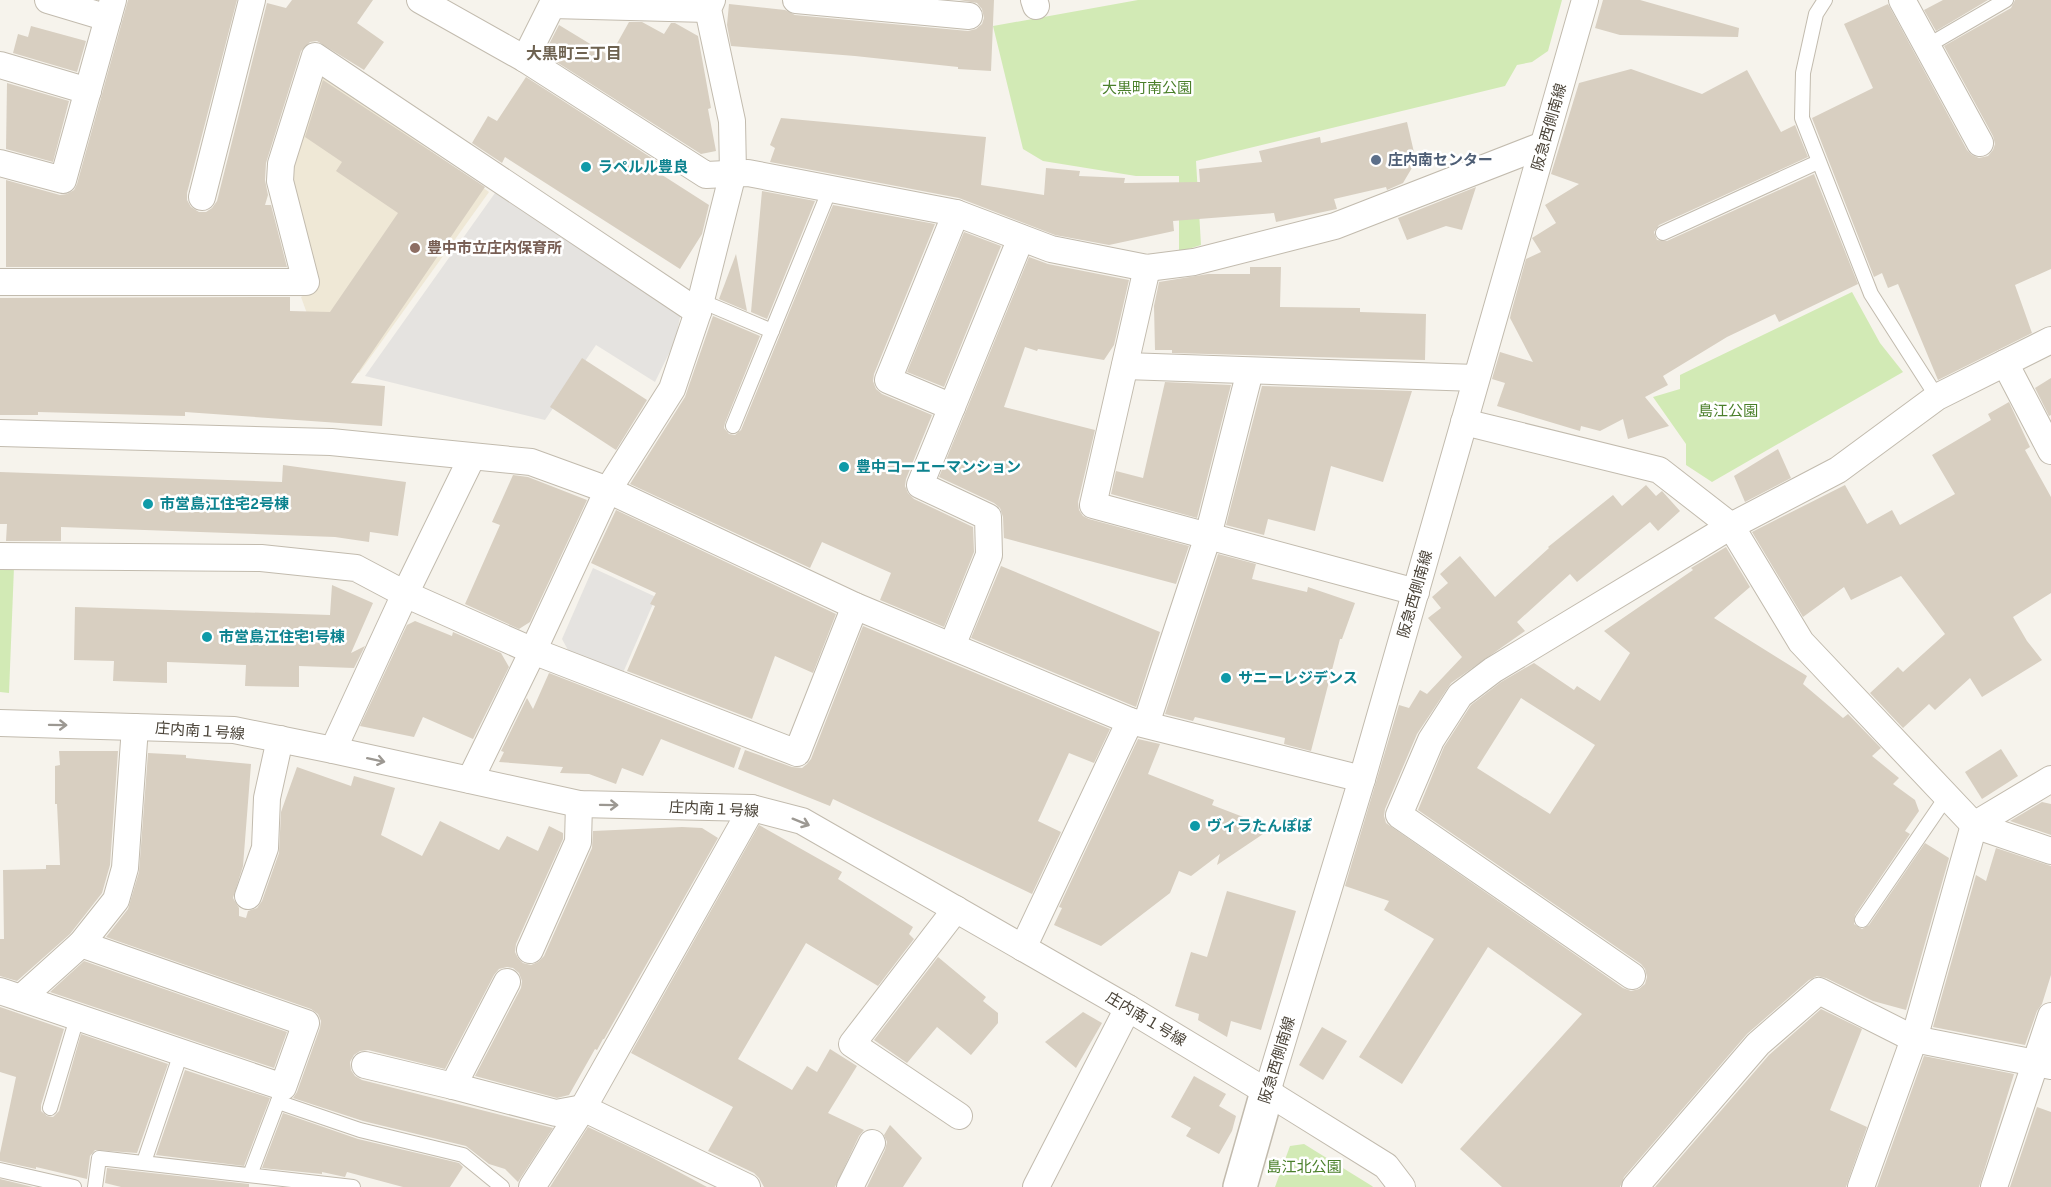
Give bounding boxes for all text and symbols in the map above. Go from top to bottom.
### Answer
district label: 大黒町三丁目 [526,45,622,65]
park label: 大黒町南公園 [1102,80,1192,99]
street label: 阪急西側南線 [1528,81,1572,173]
place label: 庄内南センター [1388,152,1493,171]
marker: 庄内南センター [1369,153,1383,167]
place label: ラペルル豊良 [598,159,688,178]
marker: ラペルル豊良 [579,160,593,174]
place label: 豊中市立庄内保育所 [427,240,562,259]
marker: 豊中市立庄内保育所 [408,241,422,255]
park label: 島江公園 [1698,403,1758,422]
place label: 豊中コーエーマンション [856,459,1021,478]
marker: 豊中コーエーマンション [837,460,851,474]
place label: 市営島江住宅2号棟 [160,495,289,515]
marker: 市営島江住宅2号棟 [141,497,155,511]
street label: 阪急西側南線 [1394,548,1438,640]
place label: 市営島江住宅1号棟 [219,628,345,648]
marker: 市営島江住宅1号棟 [200,630,214,644]
place label: サニーレジデンス [1238,670,1358,689]
marker: サニーレジデンス [1219,671,1233,685]
one-way arrow [48,719,68,731]
street label: 庄内南１号線 [154,720,245,745]
one-way arrow [367,754,386,766]
one-way arrow [598,799,618,811]
street label: 庄内南１号線 [668,799,759,822]
one-way arrow [792,817,810,828]
place label: ヴィラたんぽぽ [1207,818,1312,837]
marker: ヴィラたんぽぽ [1188,819,1202,833]
street label: 庄内南１号線 [1102,989,1189,1052]
street label: 阪急西側南線 [1255,1014,1301,1106]
park label: 島江北公園 [1266,1158,1342,1178]

